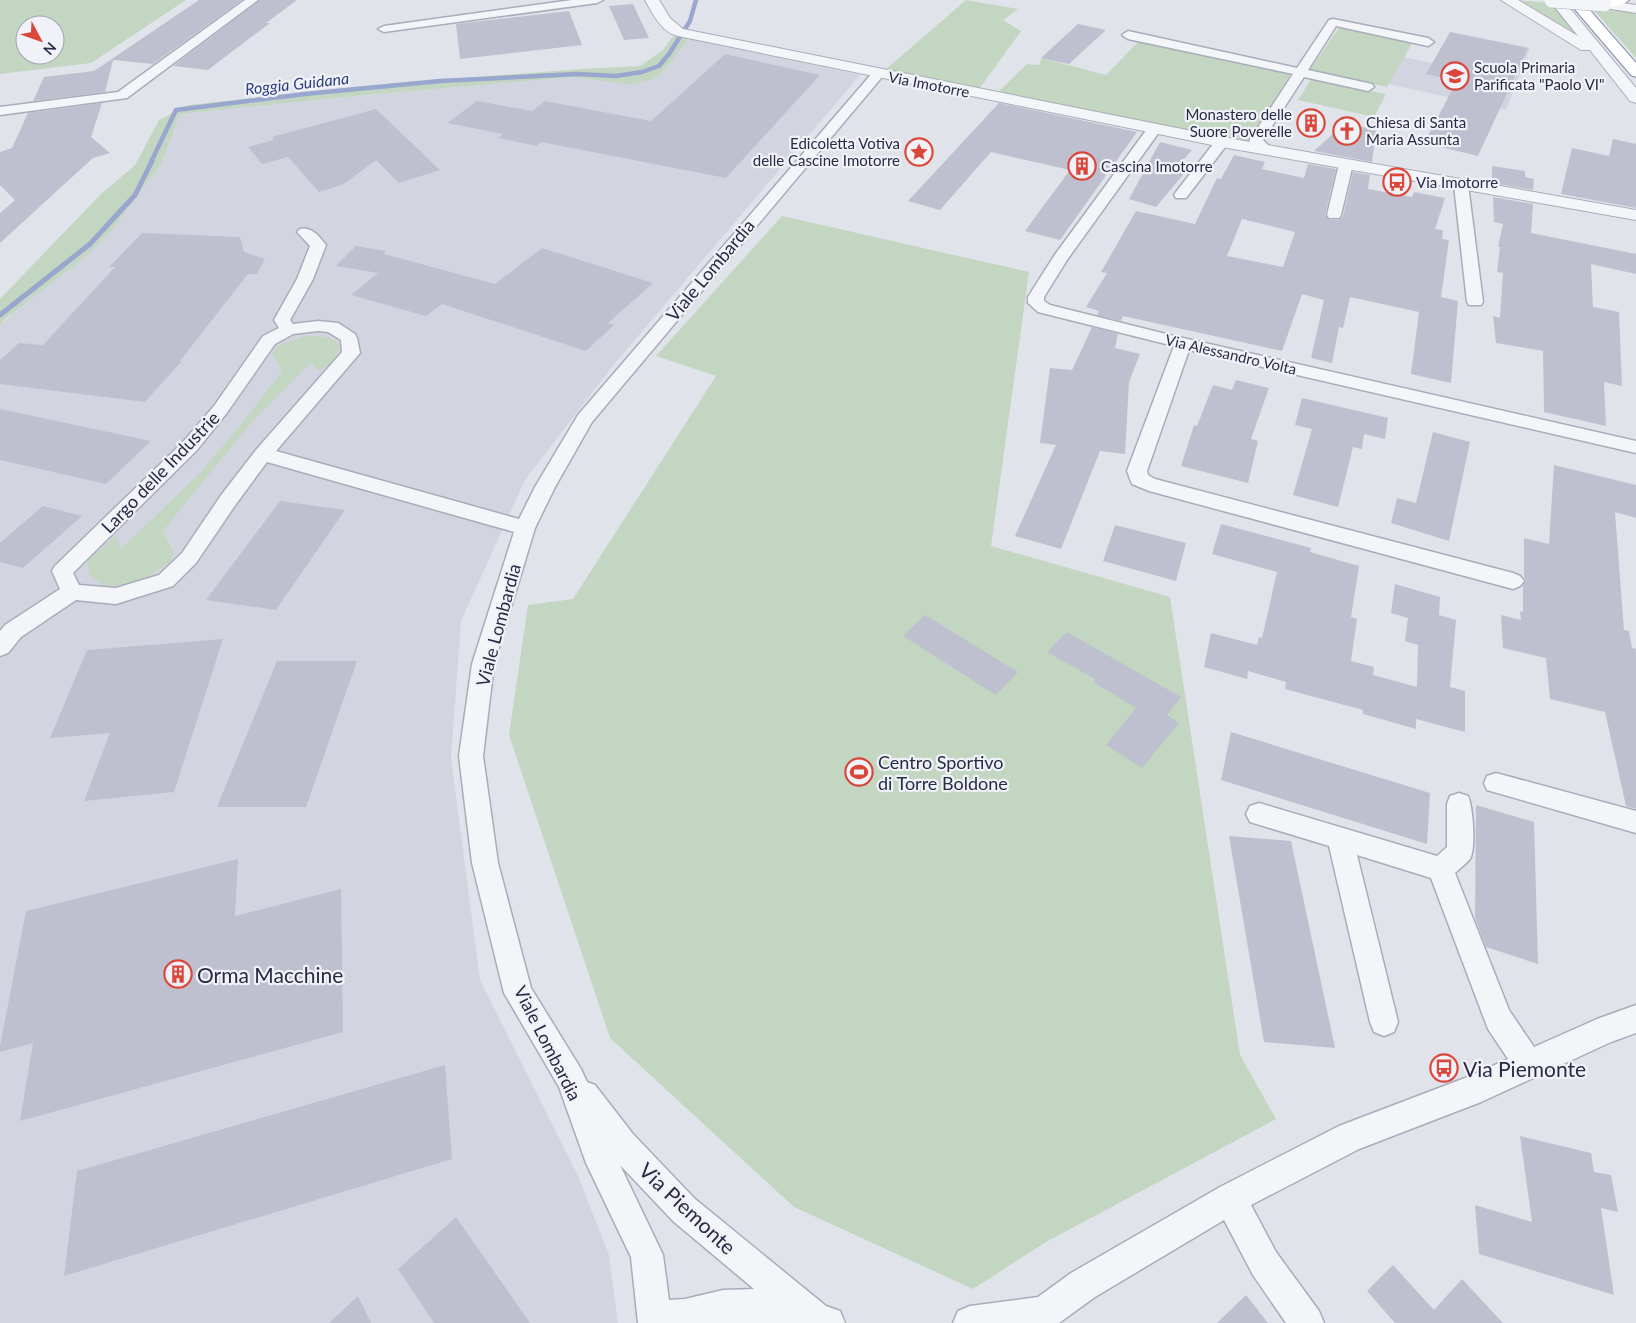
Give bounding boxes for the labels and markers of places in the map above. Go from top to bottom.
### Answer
place label: Scuola Primaria Parificata "Paolo VI" [1474,58,1605,93]
school or university icon: Scuola Primaria Parificata "Paolo VI" [1440,61,1470,91]
place label: Monastero delle Suore Poverelle [1185,105,1292,140]
building icon: Monastero delle Suore Poverelle [1296,108,1326,138]
place label: Chiesa di Santa Maria Assunta [1366,113,1466,148]
church icon: Chiesa di Santa Maria Assunta [1332,116,1362,146]
place label: Edicoletta Votiva delle Cascine Imotorre [753,134,900,169]
place icon: Edicoletta Votiva delle Cascine Imotorre [904,137,934,167]
building icon: Cascina Imotorre [1067,151,1097,181]
place label: Cascina Imotorre [1101,157,1213,175]
bus stop icon: Via Imotorre [1382,167,1412,197]
place label: Via Imotorre [1416,173,1498,191]
place label: Centro Sportivo di Torre Boldone [878,751,1008,794]
sports icon: Centro Sportivo di Torre Boldone [844,757,874,787]
building icon: Orma Macchine [163,959,193,989]
place label: Orma Macchine [197,962,343,987]
bus stop icon: Via Piemonte [1429,1053,1459,1083]
place label: Via Piemonte [1463,1056,1586,1081]

